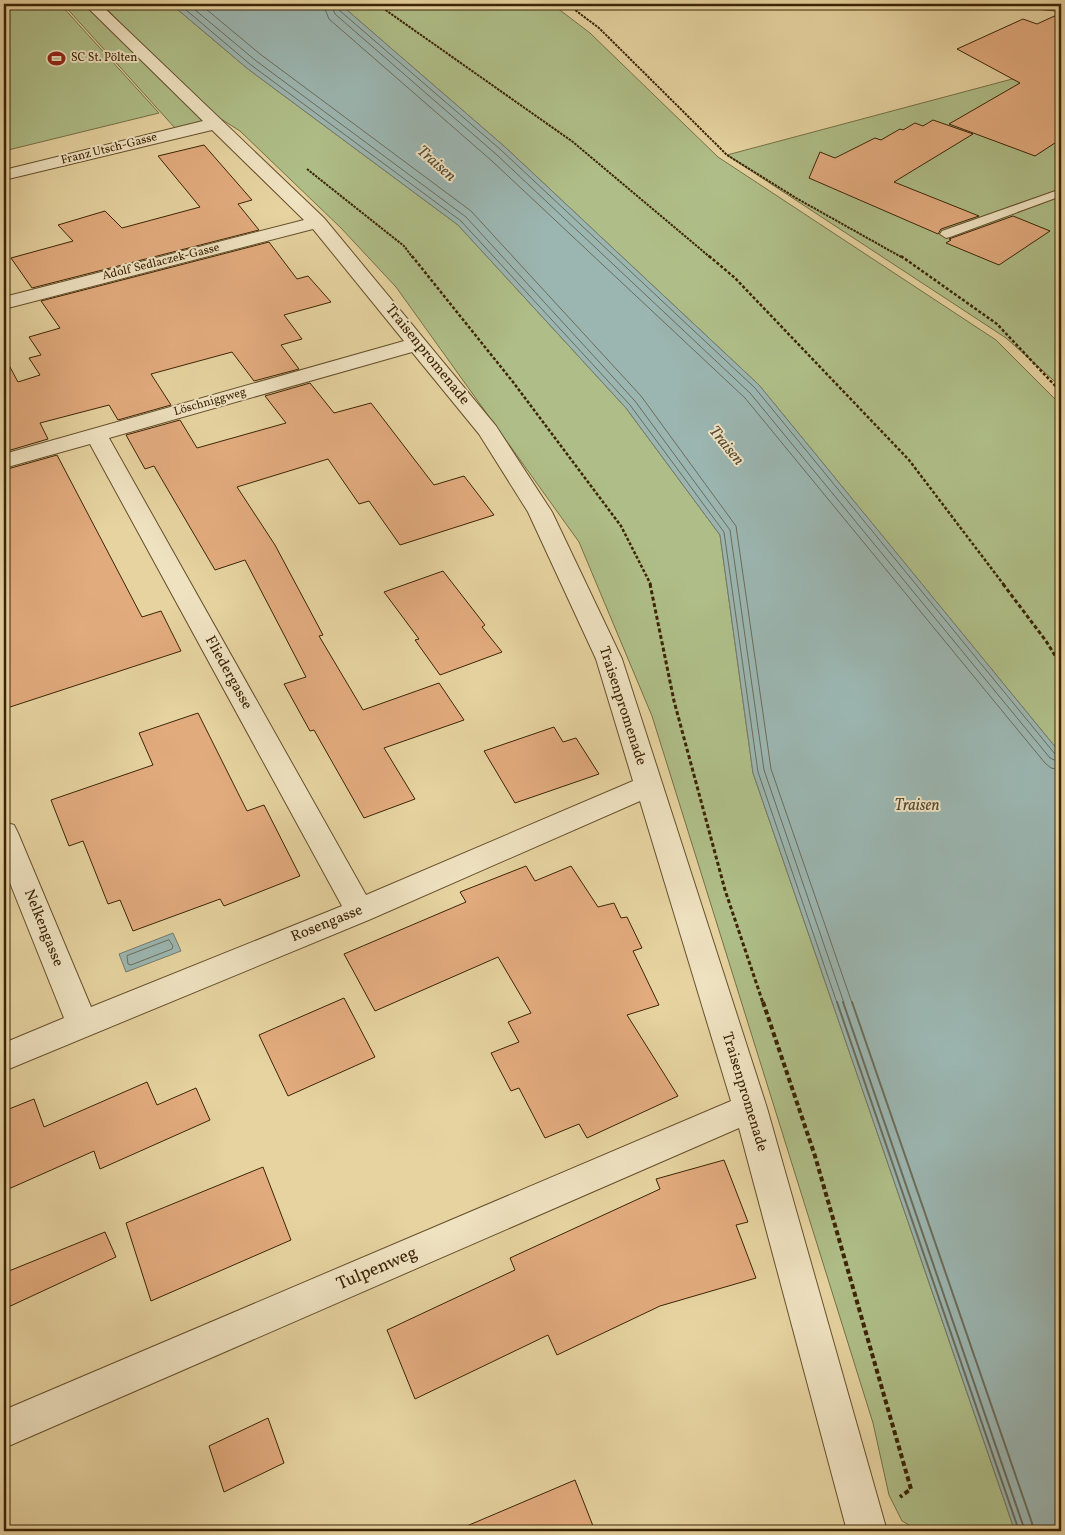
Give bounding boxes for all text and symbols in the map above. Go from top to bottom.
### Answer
sports icon: SC St. Pölten [47,48,67,68]
place label: SC St. Pölten [71,50,137,66]
street label: Franz Utsch-Gasse [59,129,159,169]
water label: Traisen [412,141,460,187]
street label: Adolf Sedlaczek-Gasse [101,240,222,284]
street label: Traisenpromenade [380,300,474,410]
street label: Löschniggweg [172,384,248,420]
water label: Traisen [703,422,749,470]
street label: Fliedergasse [199,632,257,714]
street label: Traisenpromenade [593,644,651,768]
water label: Traisen [894,795,940,817]
street label: Nelkengasse [18,886,68,970]
street label: Rosengasse [288,900,366,948]
street label: Traisenpromenade [716,1030,772,1154]
street label: Tulpenweg [333,1241,421,1297]

